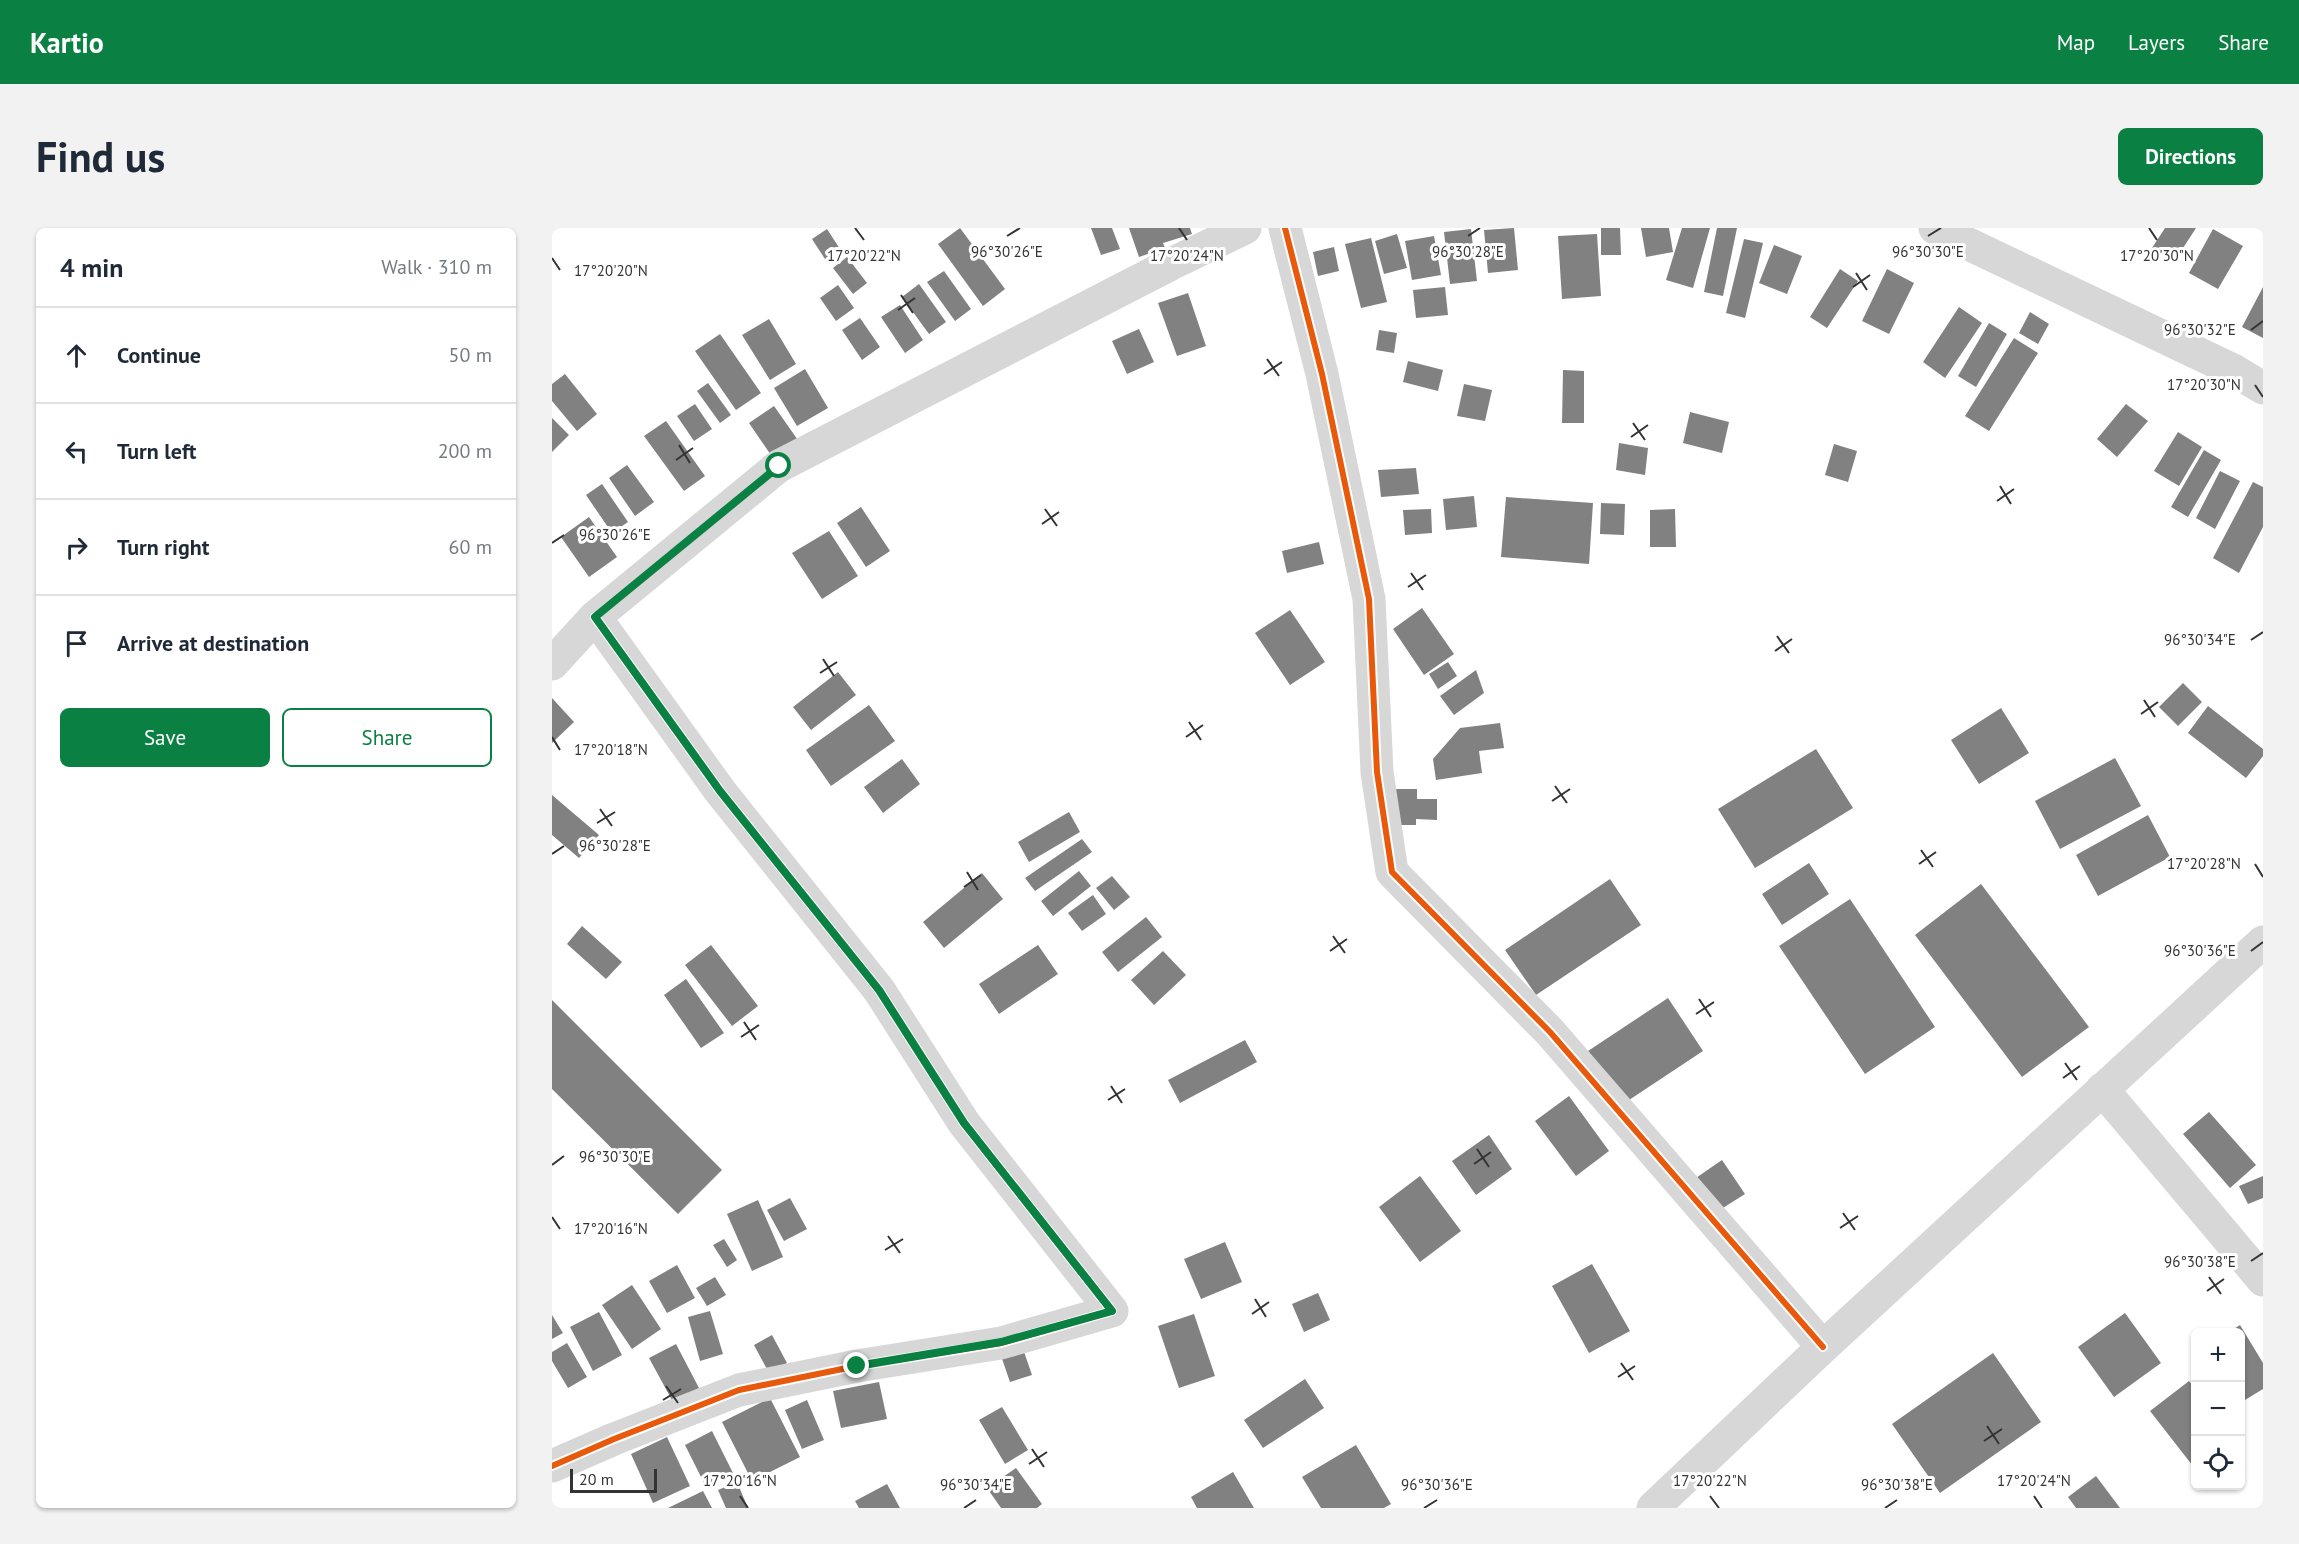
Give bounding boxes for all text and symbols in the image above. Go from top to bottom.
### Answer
text: Kartio [30,24,104,61]
text: Map [2057,29,2095,56]
text: Layers [2128,29,2185,56]
text: Share [2218,29,2269,56]
button: Directions [2118,128,2263,185]
text: Find us [36,129,165,184]
text: 96°30'26"E [971,242,1043,261]
text: 96°30'28"E [1432,242,1504,261]
text: 96°30'30"E [1892,242,1964,261]
text: 17°20'22"N [827,246,901,265]
text: 17°20'24"N [1150,246,1224,265]
text: 17°20'30"N [2120,246,2194,265]
text: 4 min [60,251,123,284]
text: Walk · 310 m [381,254,492,280]
text: 17°20'20"N [574,261,648,280]
text: 96°30'32"E [2164,320,2236,339]
icon: ahead [60,339,93,372]
text: Continue [117,341,201,369]
text: 50 m [449,342,492,368]
text: 17°20'30"N [2167,375,2241,394]
icon: left [60,435,93,468]
text: Turn left [117,437,197,465]
text: 200 m [438,438,492,464]
route start [765,452,791,478]
text: 96°30'26"E [579,525,651,544]
icon: right [60,531,93,564]
text: Turn right [117,533,209,561]
text: 60 m [449,534,492,560]
icon: arrive [60,627,93,660]
text: Arrive at destination [117,629,309,657]
text: 96°30'34"E [2164,630,2236,649]
button: Save [60,708,270,767]
button: Share [282,708,492,767]
text: 17°20'18"N [574,740,648,759]
text: 96°30'28"E [579,836,651,855]
text: 17°20'28"N [2167,854,2241,873]
text: 96°30'36"E [2164,941,2236,960]
text: 96°30'30"E [579,1147,651,1166]
text: 17°20'16"N [574,1219,648,1238]
text: 96°30'38"E [2164,1252,2236,1271]
map controls [2191,1328,2245,1490]
button: + [2191,1328,2245,1382]
route end [843,1352,869,1378]
button: − [2191,1382,2245,1436]
button: locate [2191,1436,2245,1490]
scale bar [570,1466,657,1494]
text: 20 m [579,1469,614,1489]
text: 17°20'16"N [703,1471,777,1490]
text: 17°20'22"N [1673,1471,1747,1490]
text: 17°20'24"N [1997,1471,2071,1490]
text: 96°30'34"E [940,1475,1012,1494]
text: 96°30'36"E [1401,1475,1473,1494]
text: 96°30'38"E [1861,1475,1933,1494]

